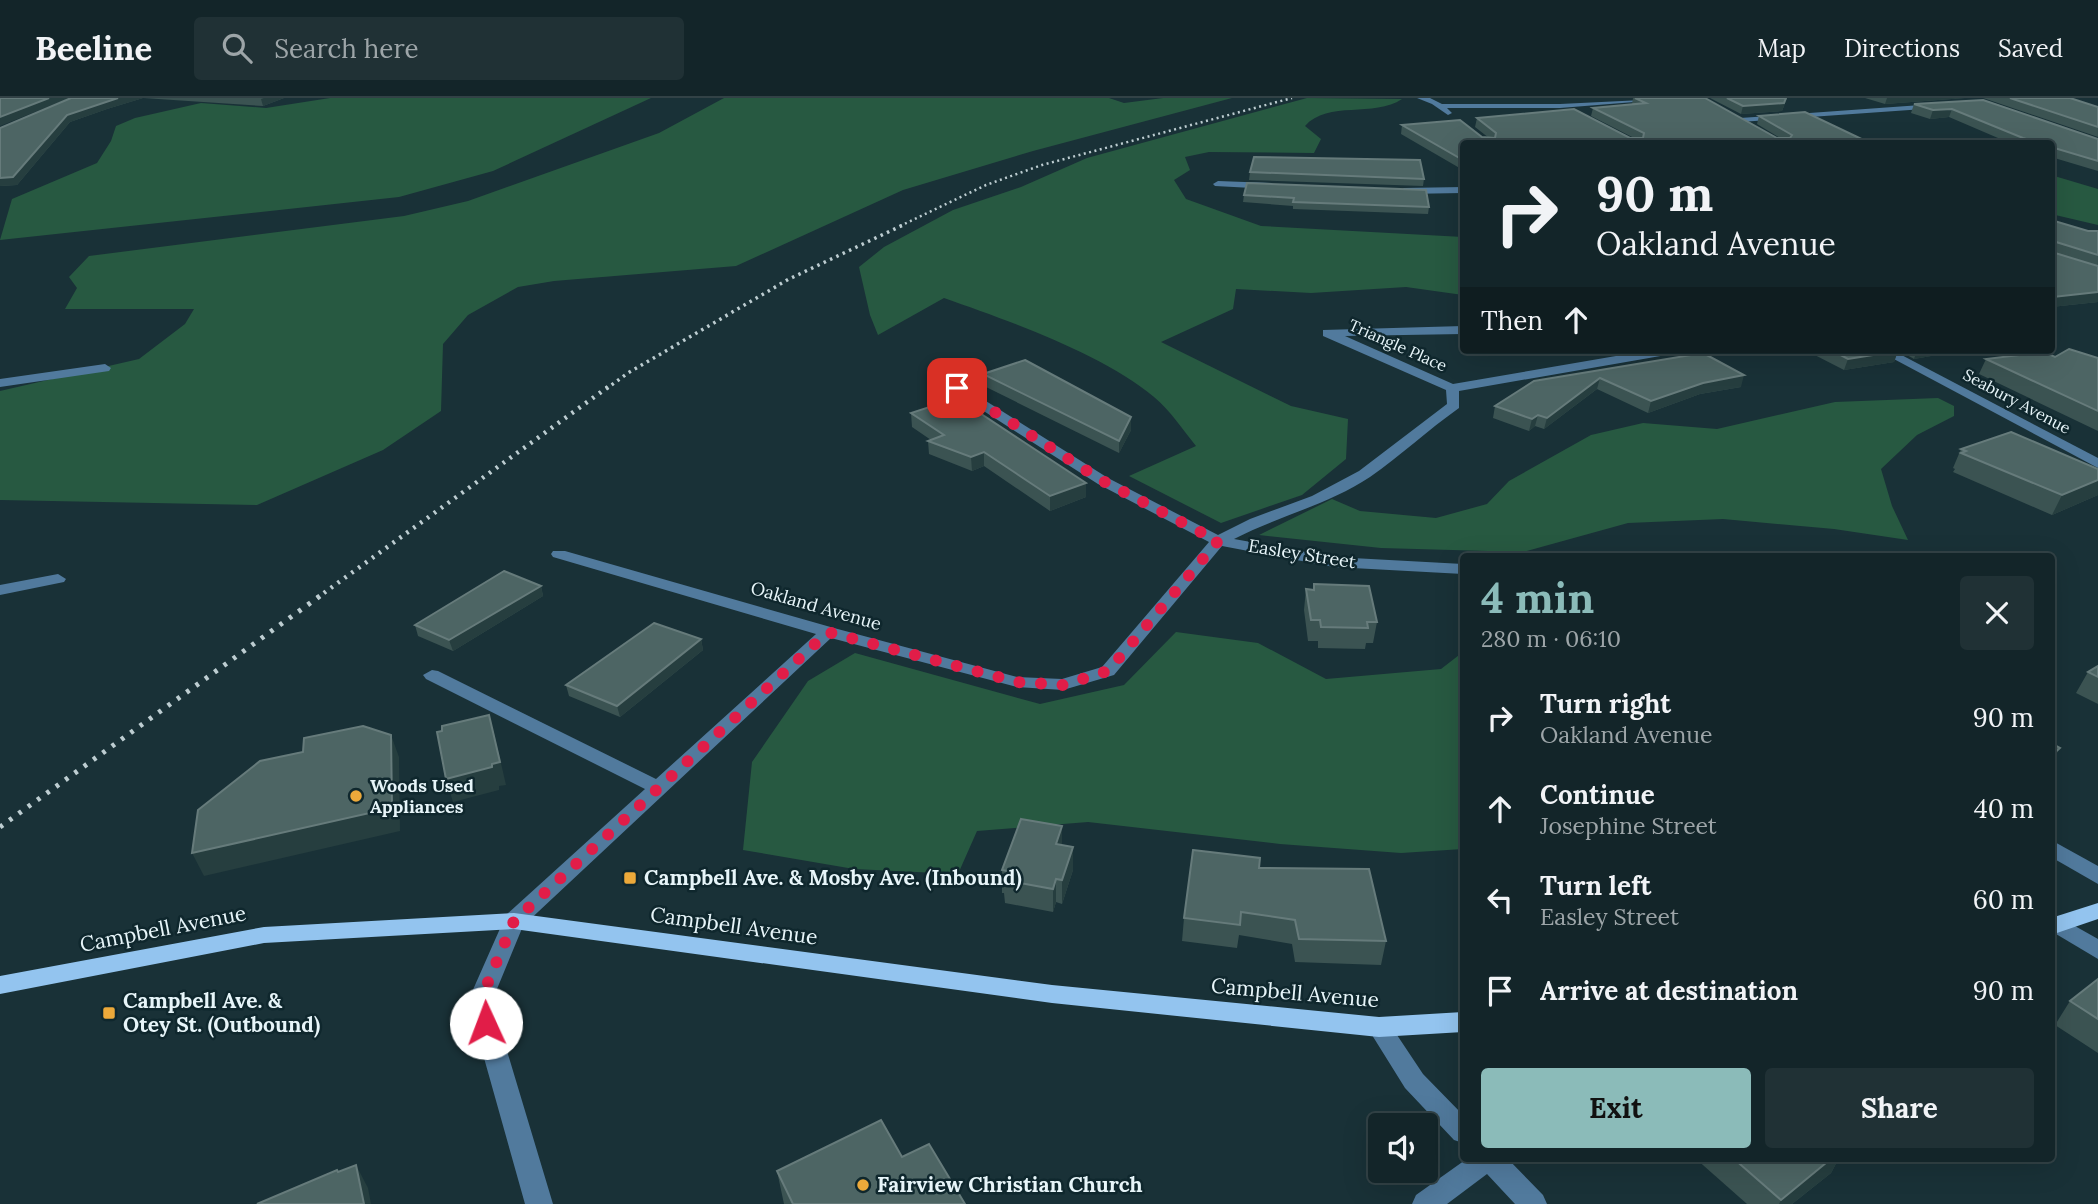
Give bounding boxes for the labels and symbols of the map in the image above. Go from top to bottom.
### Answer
street label: Triangle Place [1346,314,1450,376]
pin [927,358,987,418]
street label: Seabury Avenue [1960,364,2075,438]
street label: Easley Street [1247,534,1358,573]
street label: Oakland Avenue [748,576,884,635]
place label: Woods Used Appliances [370,774,474,818]
marker: Woods Used Appliances [348,788,364,804]
place label: Campbell Ave. & Mosby Ave. (Inbound) [644,864,1022,891]
marker: Campbell Ave. & Mosby Ave. (Inbound) [622,870,638,886]
street label: Campbell Avenue [78,899,248,958]
street label: Campbell Avenue [649,900,819,951]
street label: Campbell Avenue [1210,972,1380,1013]
position arrow [449,986,523,1060]
place label: Campbell Ave. & Otey St. (Outbound) [123,987,320,1038]
marker: Campbell Ave. & Otey St. (Outbound) [101,1005,117,1021]
place label: Fairview Christian Church [877,1171,1143,1198]
marker: Fairview Christian Church [855,1177,871,1193]

